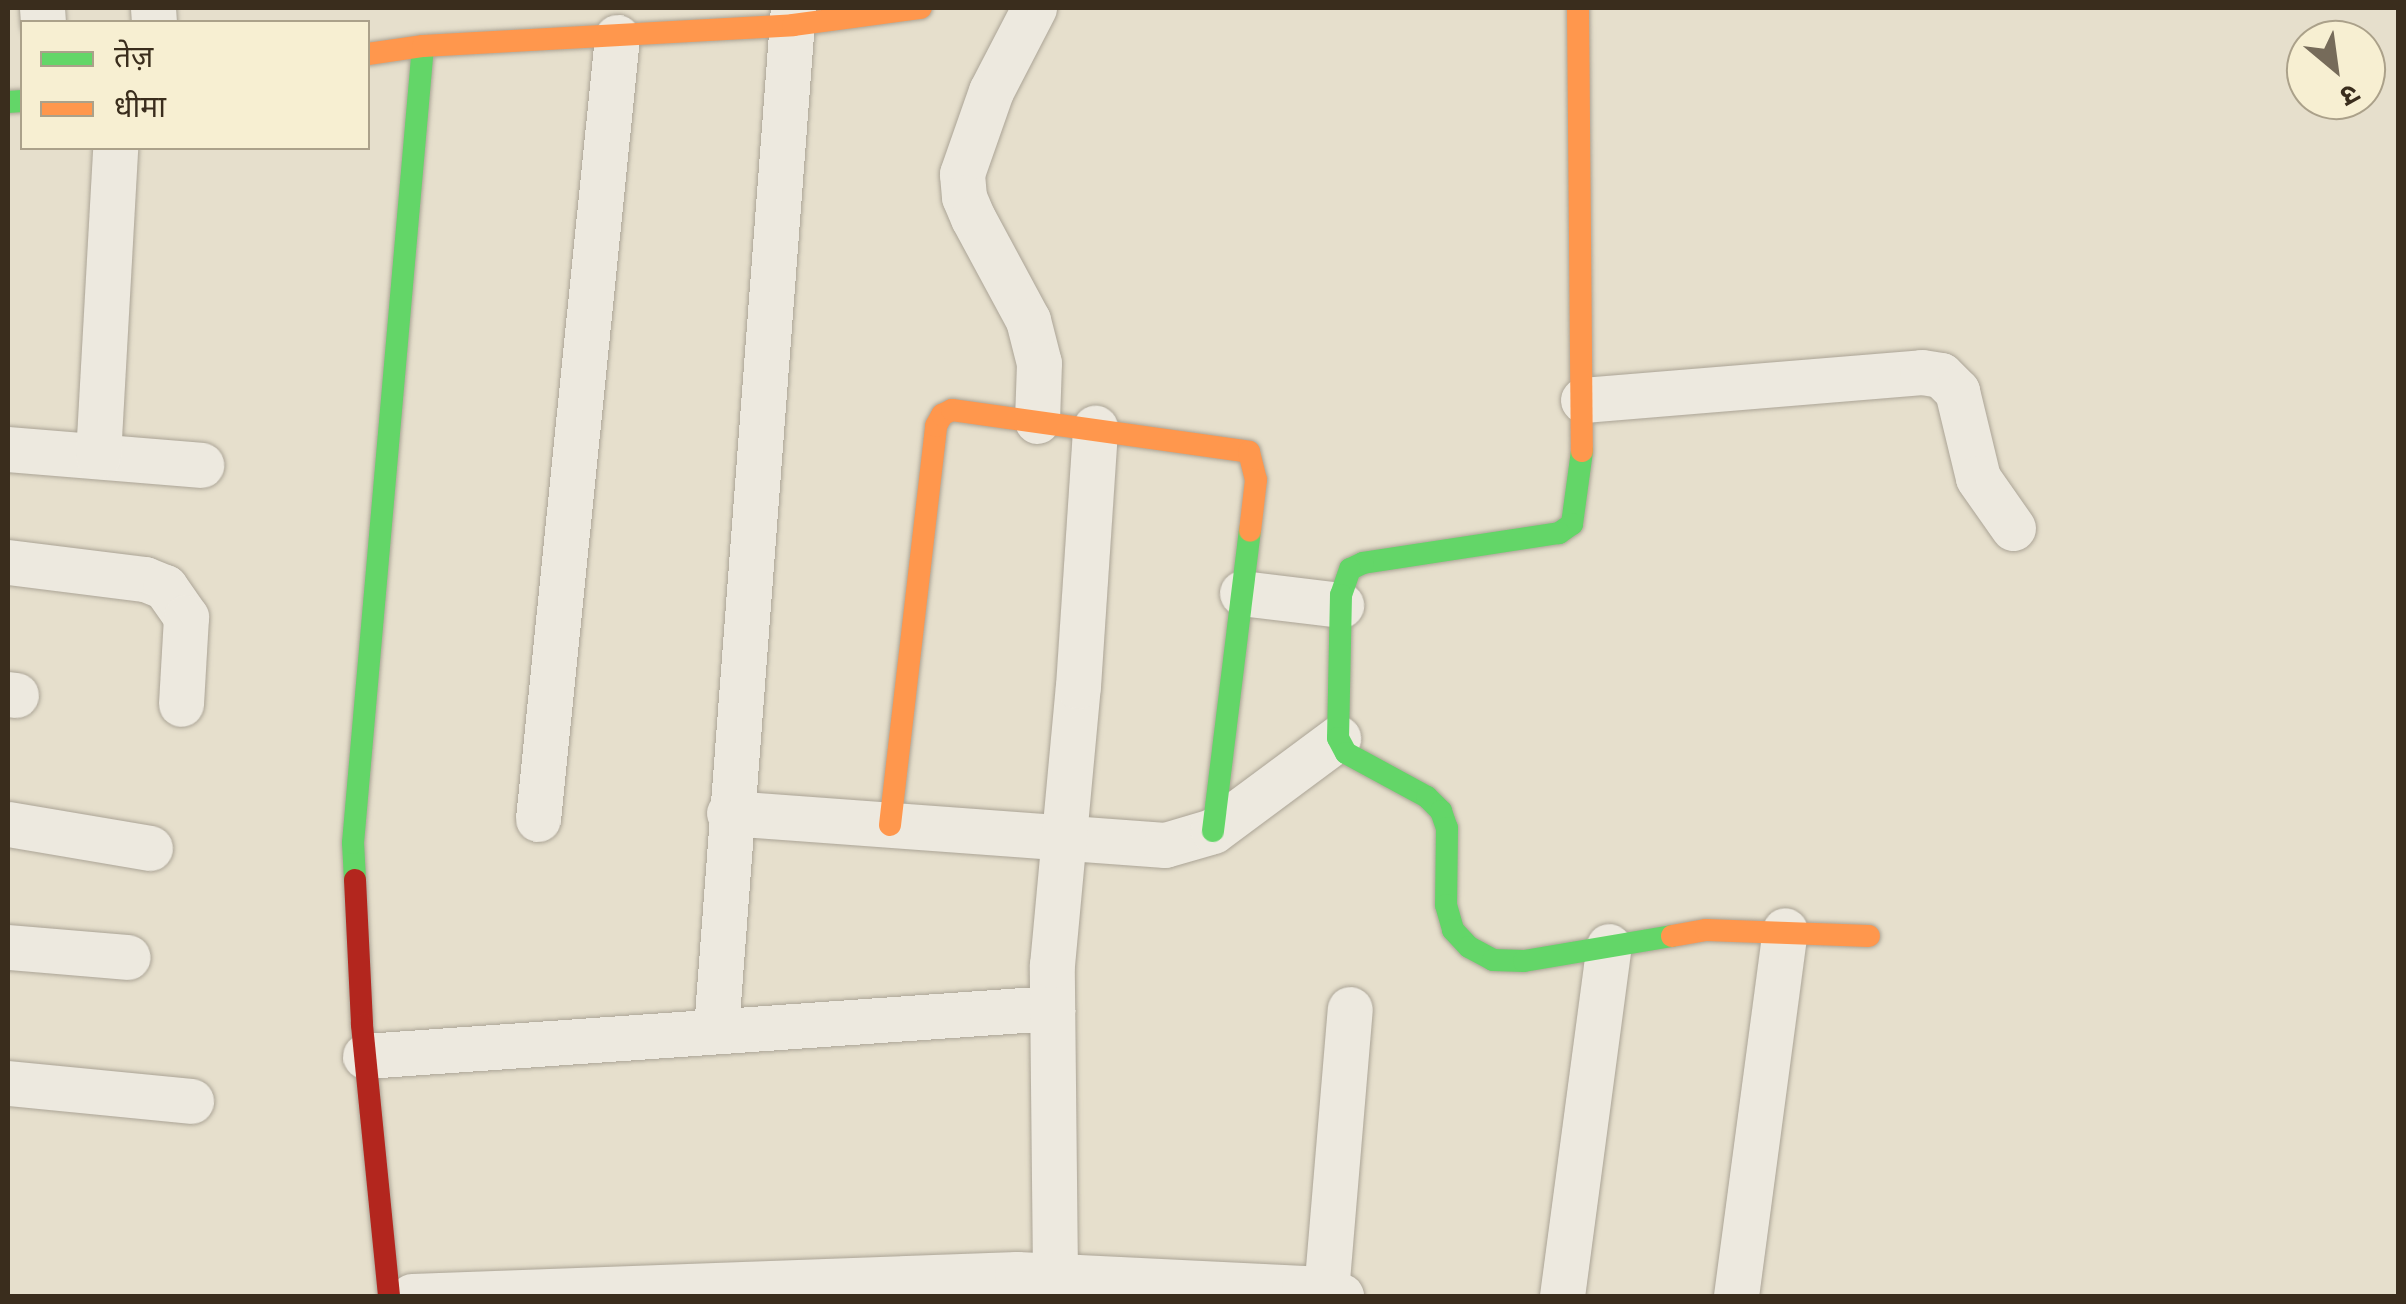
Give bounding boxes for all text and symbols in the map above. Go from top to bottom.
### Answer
legend [20,20,370,150]
north arrow [2286,20,2386,120]
text: तेज़ [114,39,153,75]
text: उ [2335,77,2365,113]
text: धीमा [114,89,166,125]

